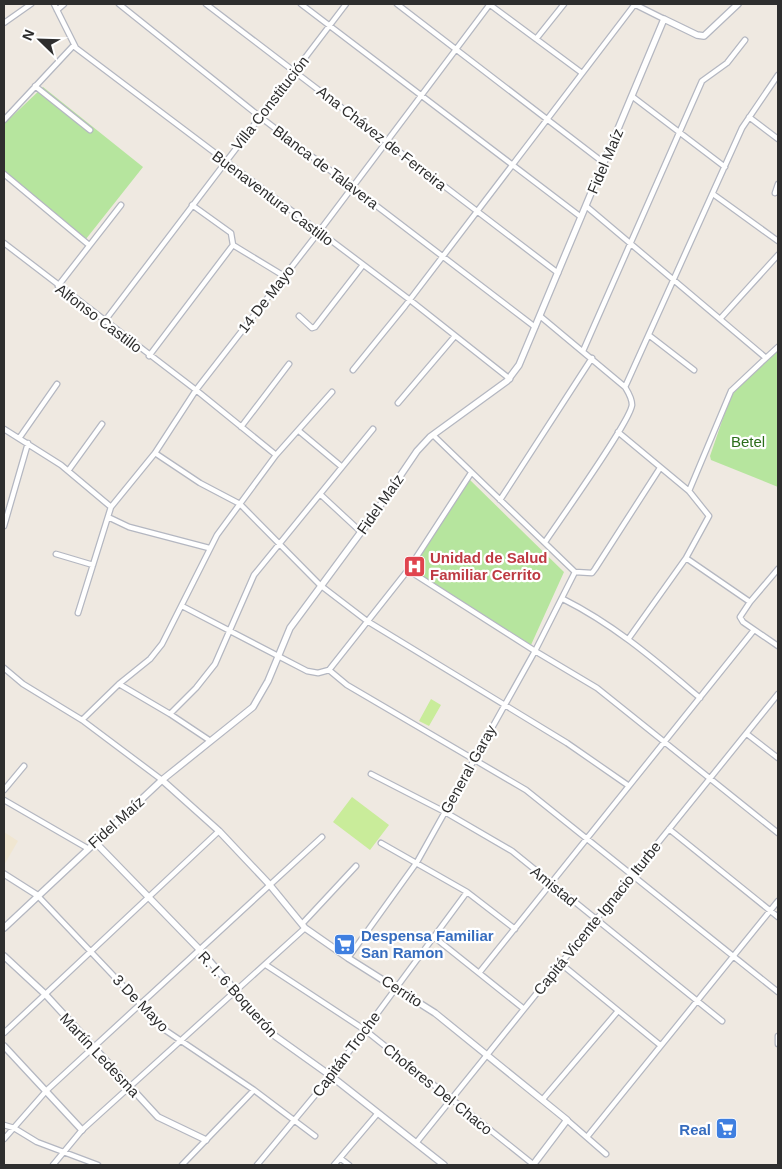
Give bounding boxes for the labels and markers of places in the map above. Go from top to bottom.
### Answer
place label: Unidad de Salud Familiar Cerrito [430,549,548,583]
hospital icon: Unidad de Salud Familiar Cerrito [402,554,426,578]
place label: Despensa Familiar San Ramon [361,927,494,961]
supermarket icon: Despensa Familiar San Ramon [333,932,357,956]
supermarket icon: Real [715,1117,739,1141]
place label: Real [679,1121,711,1138]

